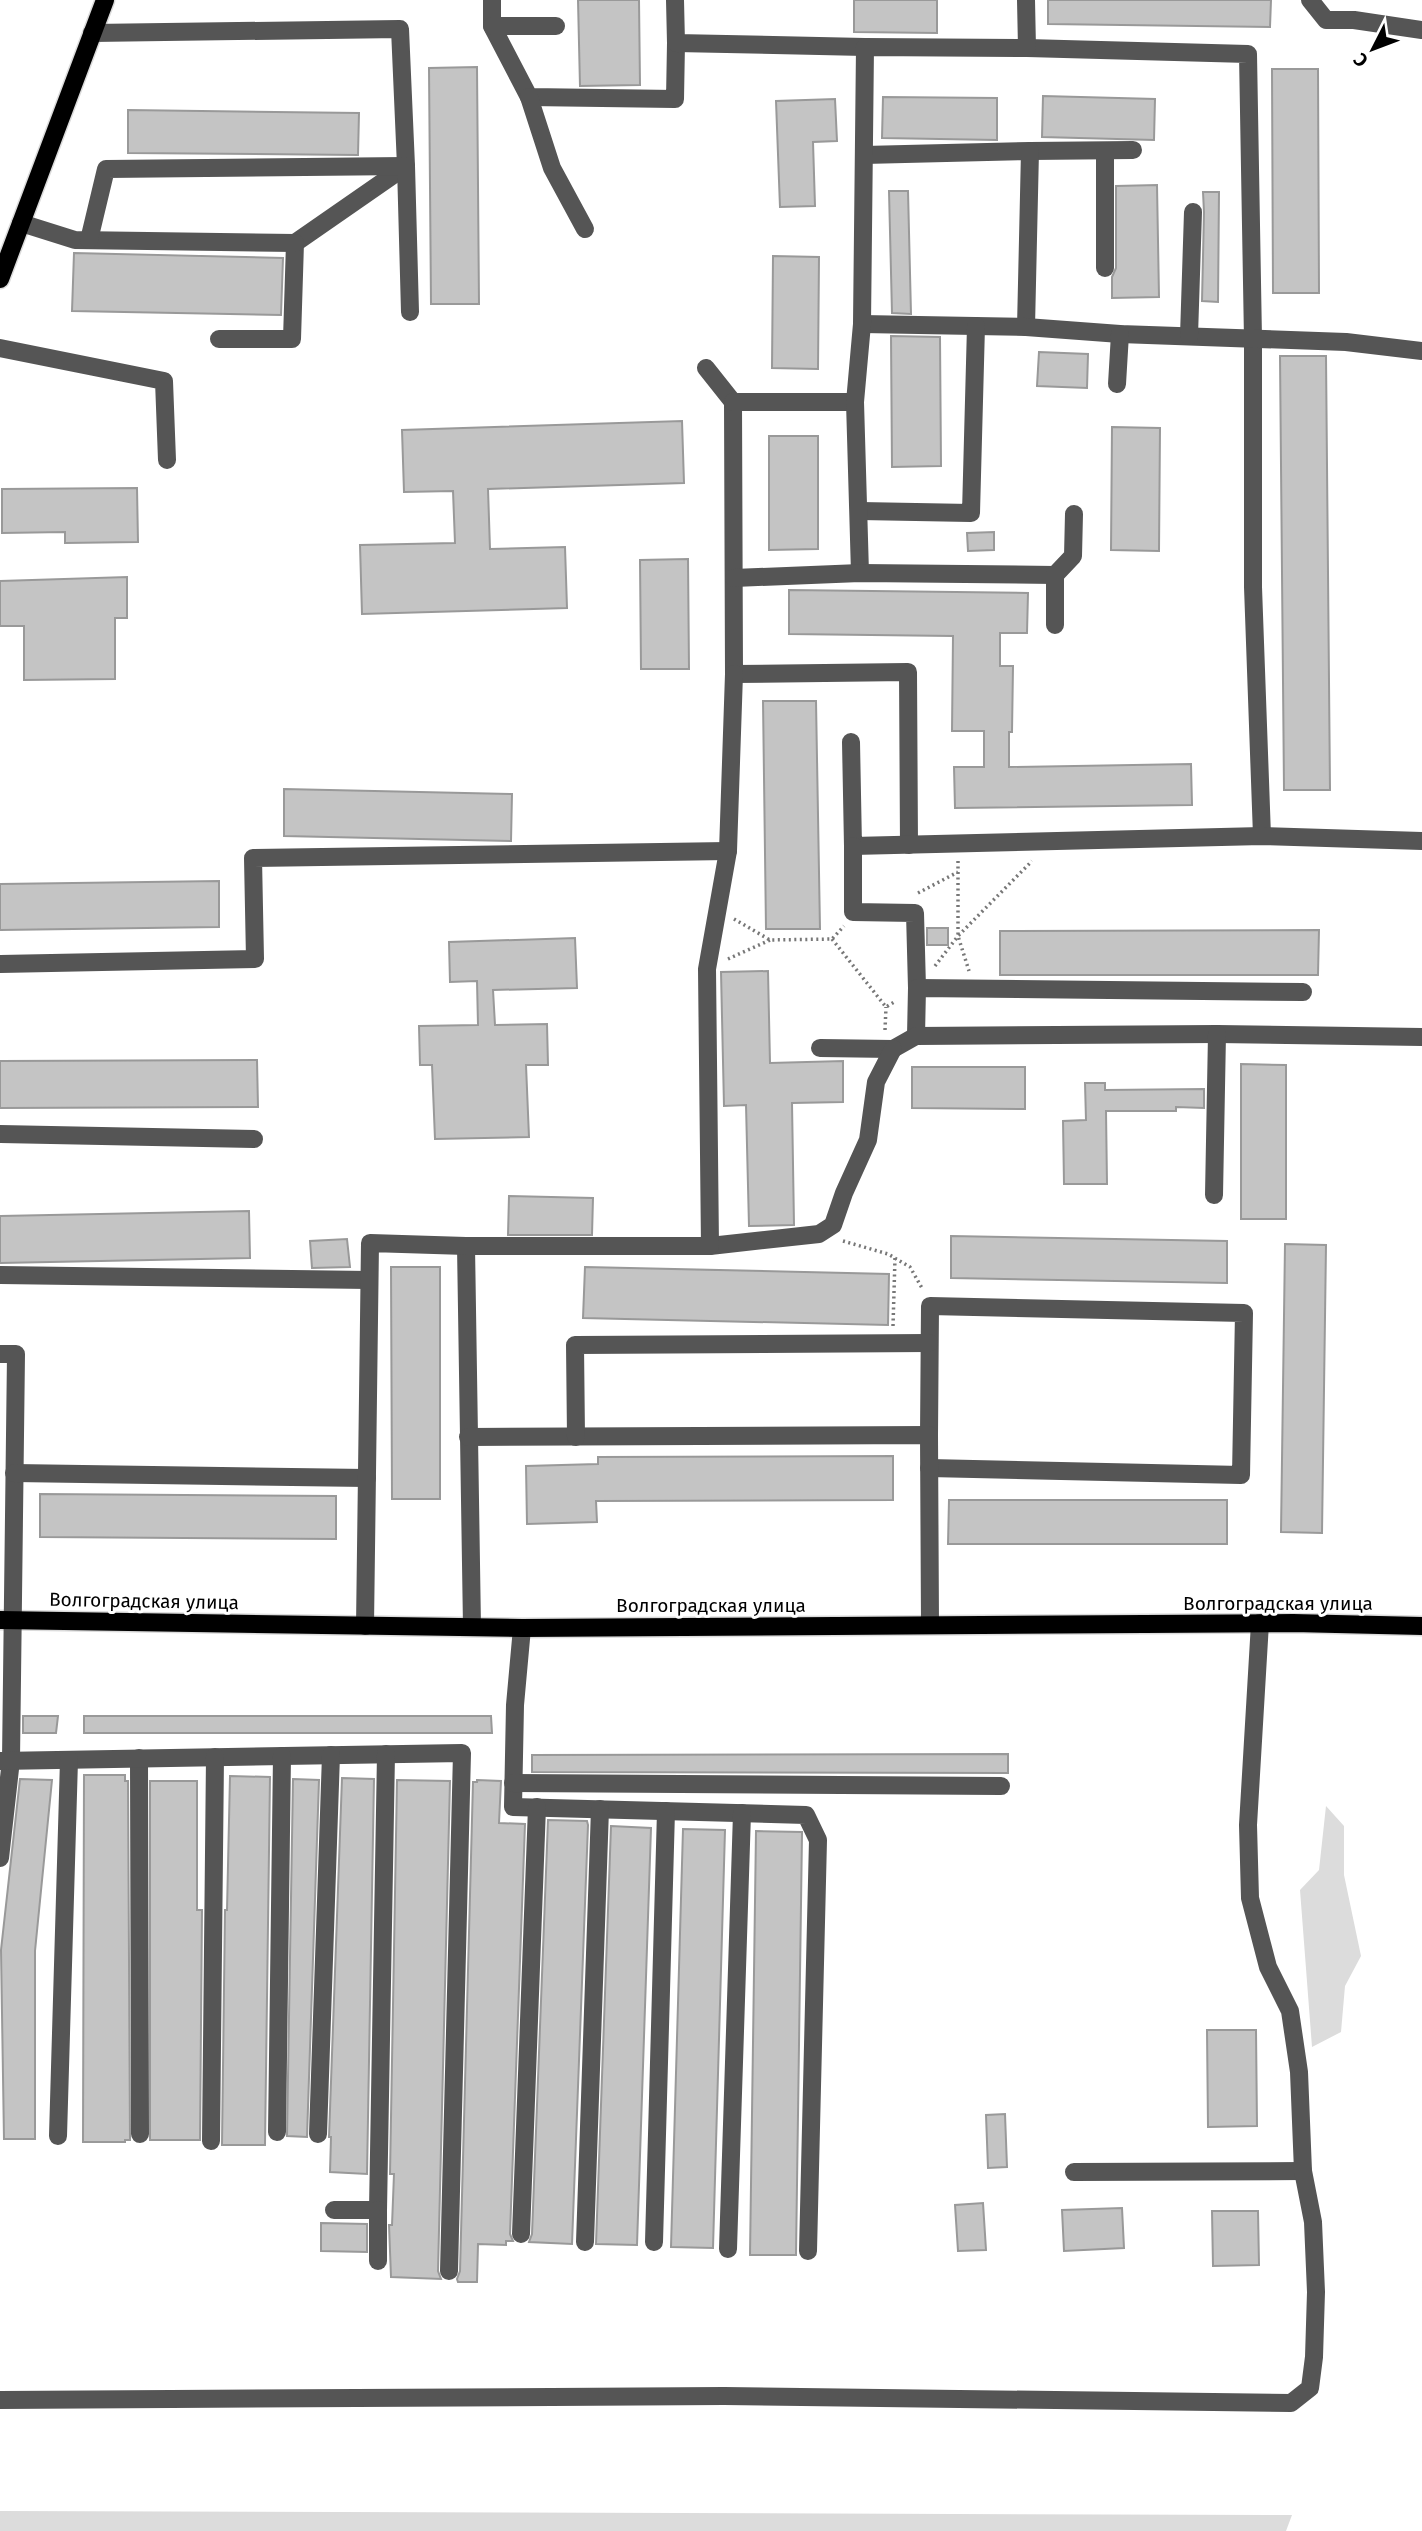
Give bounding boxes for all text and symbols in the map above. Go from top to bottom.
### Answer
north arrow [1338,14,1408,84]
text: С [1348,48,1373,72]
street label: Волгоградская улица [49,1588,239,1614]
street label: Волгоградская улица [1183,1592,1373,1615]
street label: Волгоградская улица [616,1594,806,1617]

